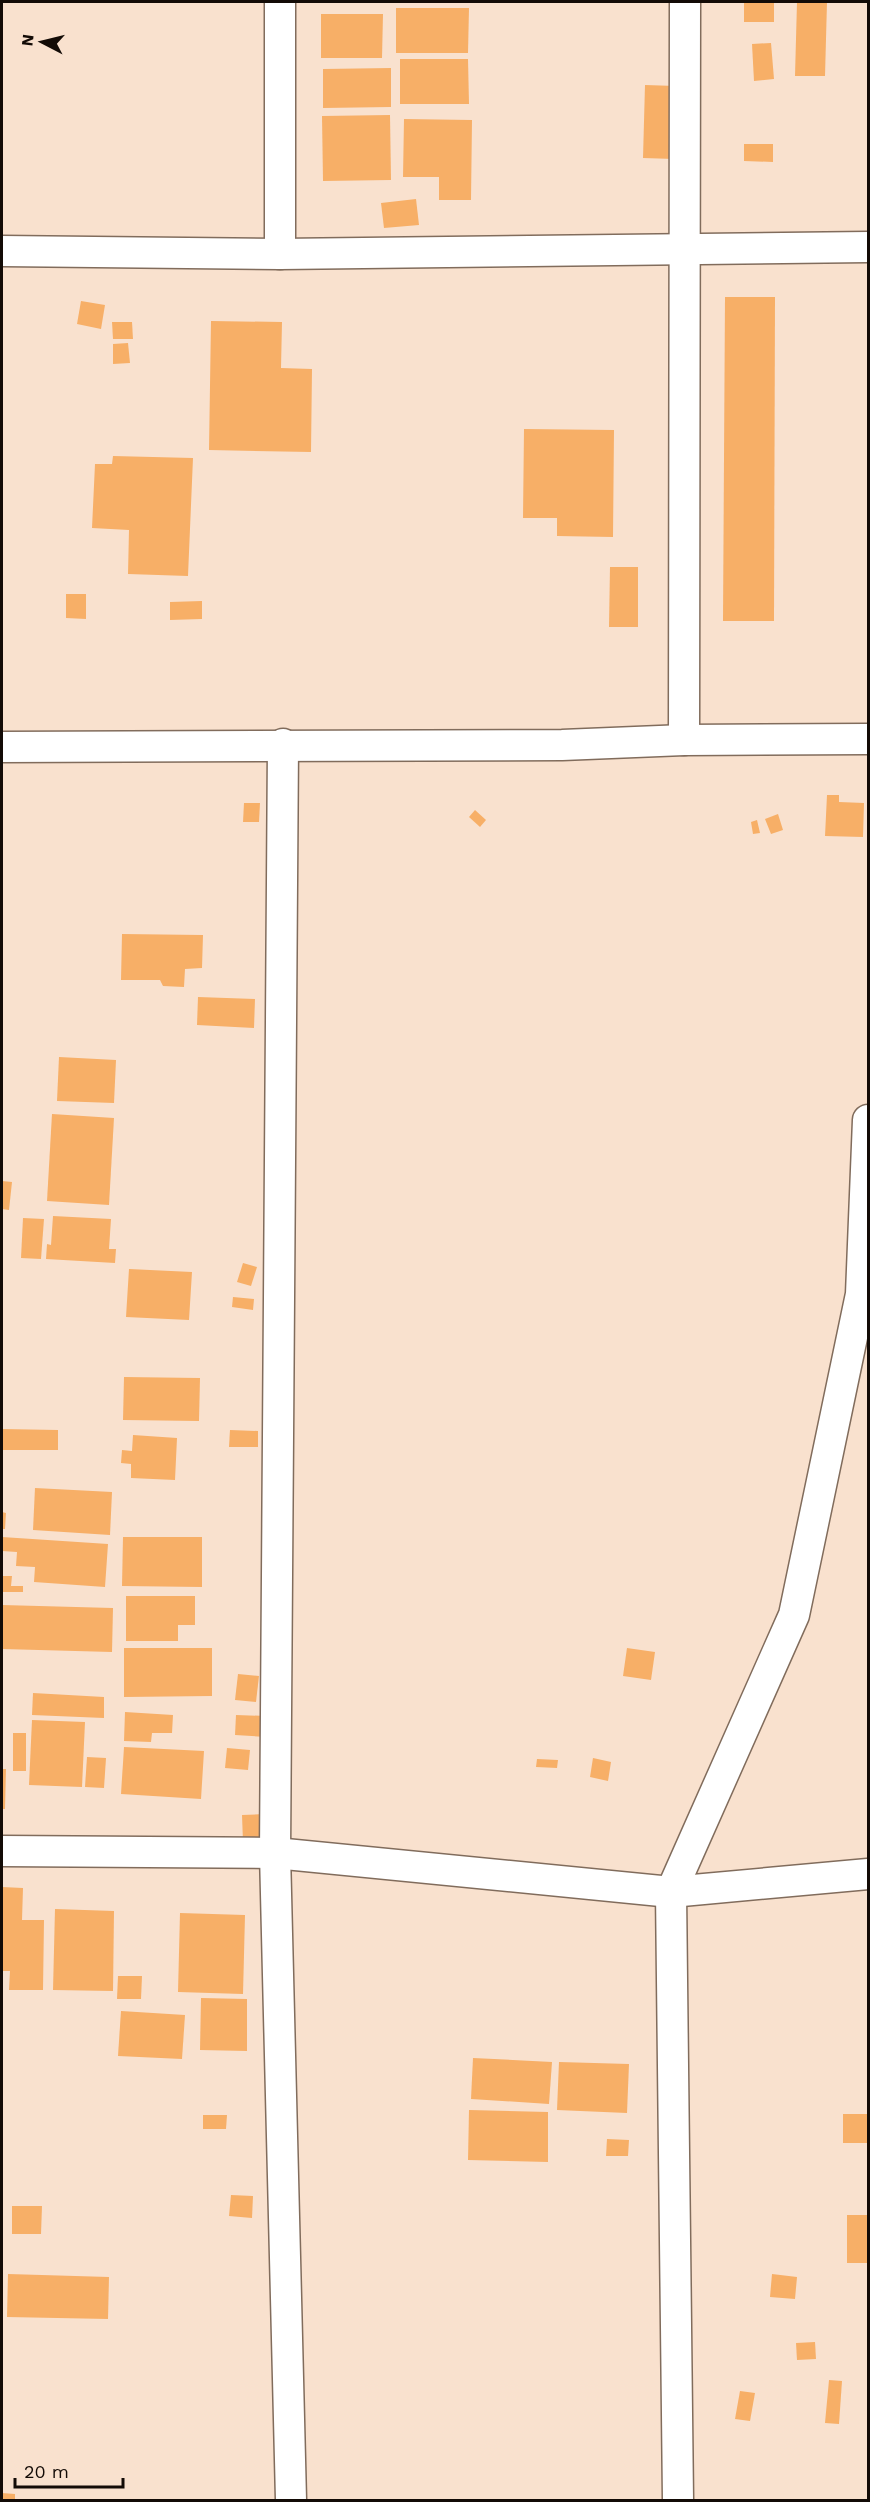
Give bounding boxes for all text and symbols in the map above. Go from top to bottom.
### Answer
north arrow [12,12,72,72]
text: N [17,33,38,47]
scale bar [15,2451,123,2489]
text: 20 m [24,2461,69,2482]

